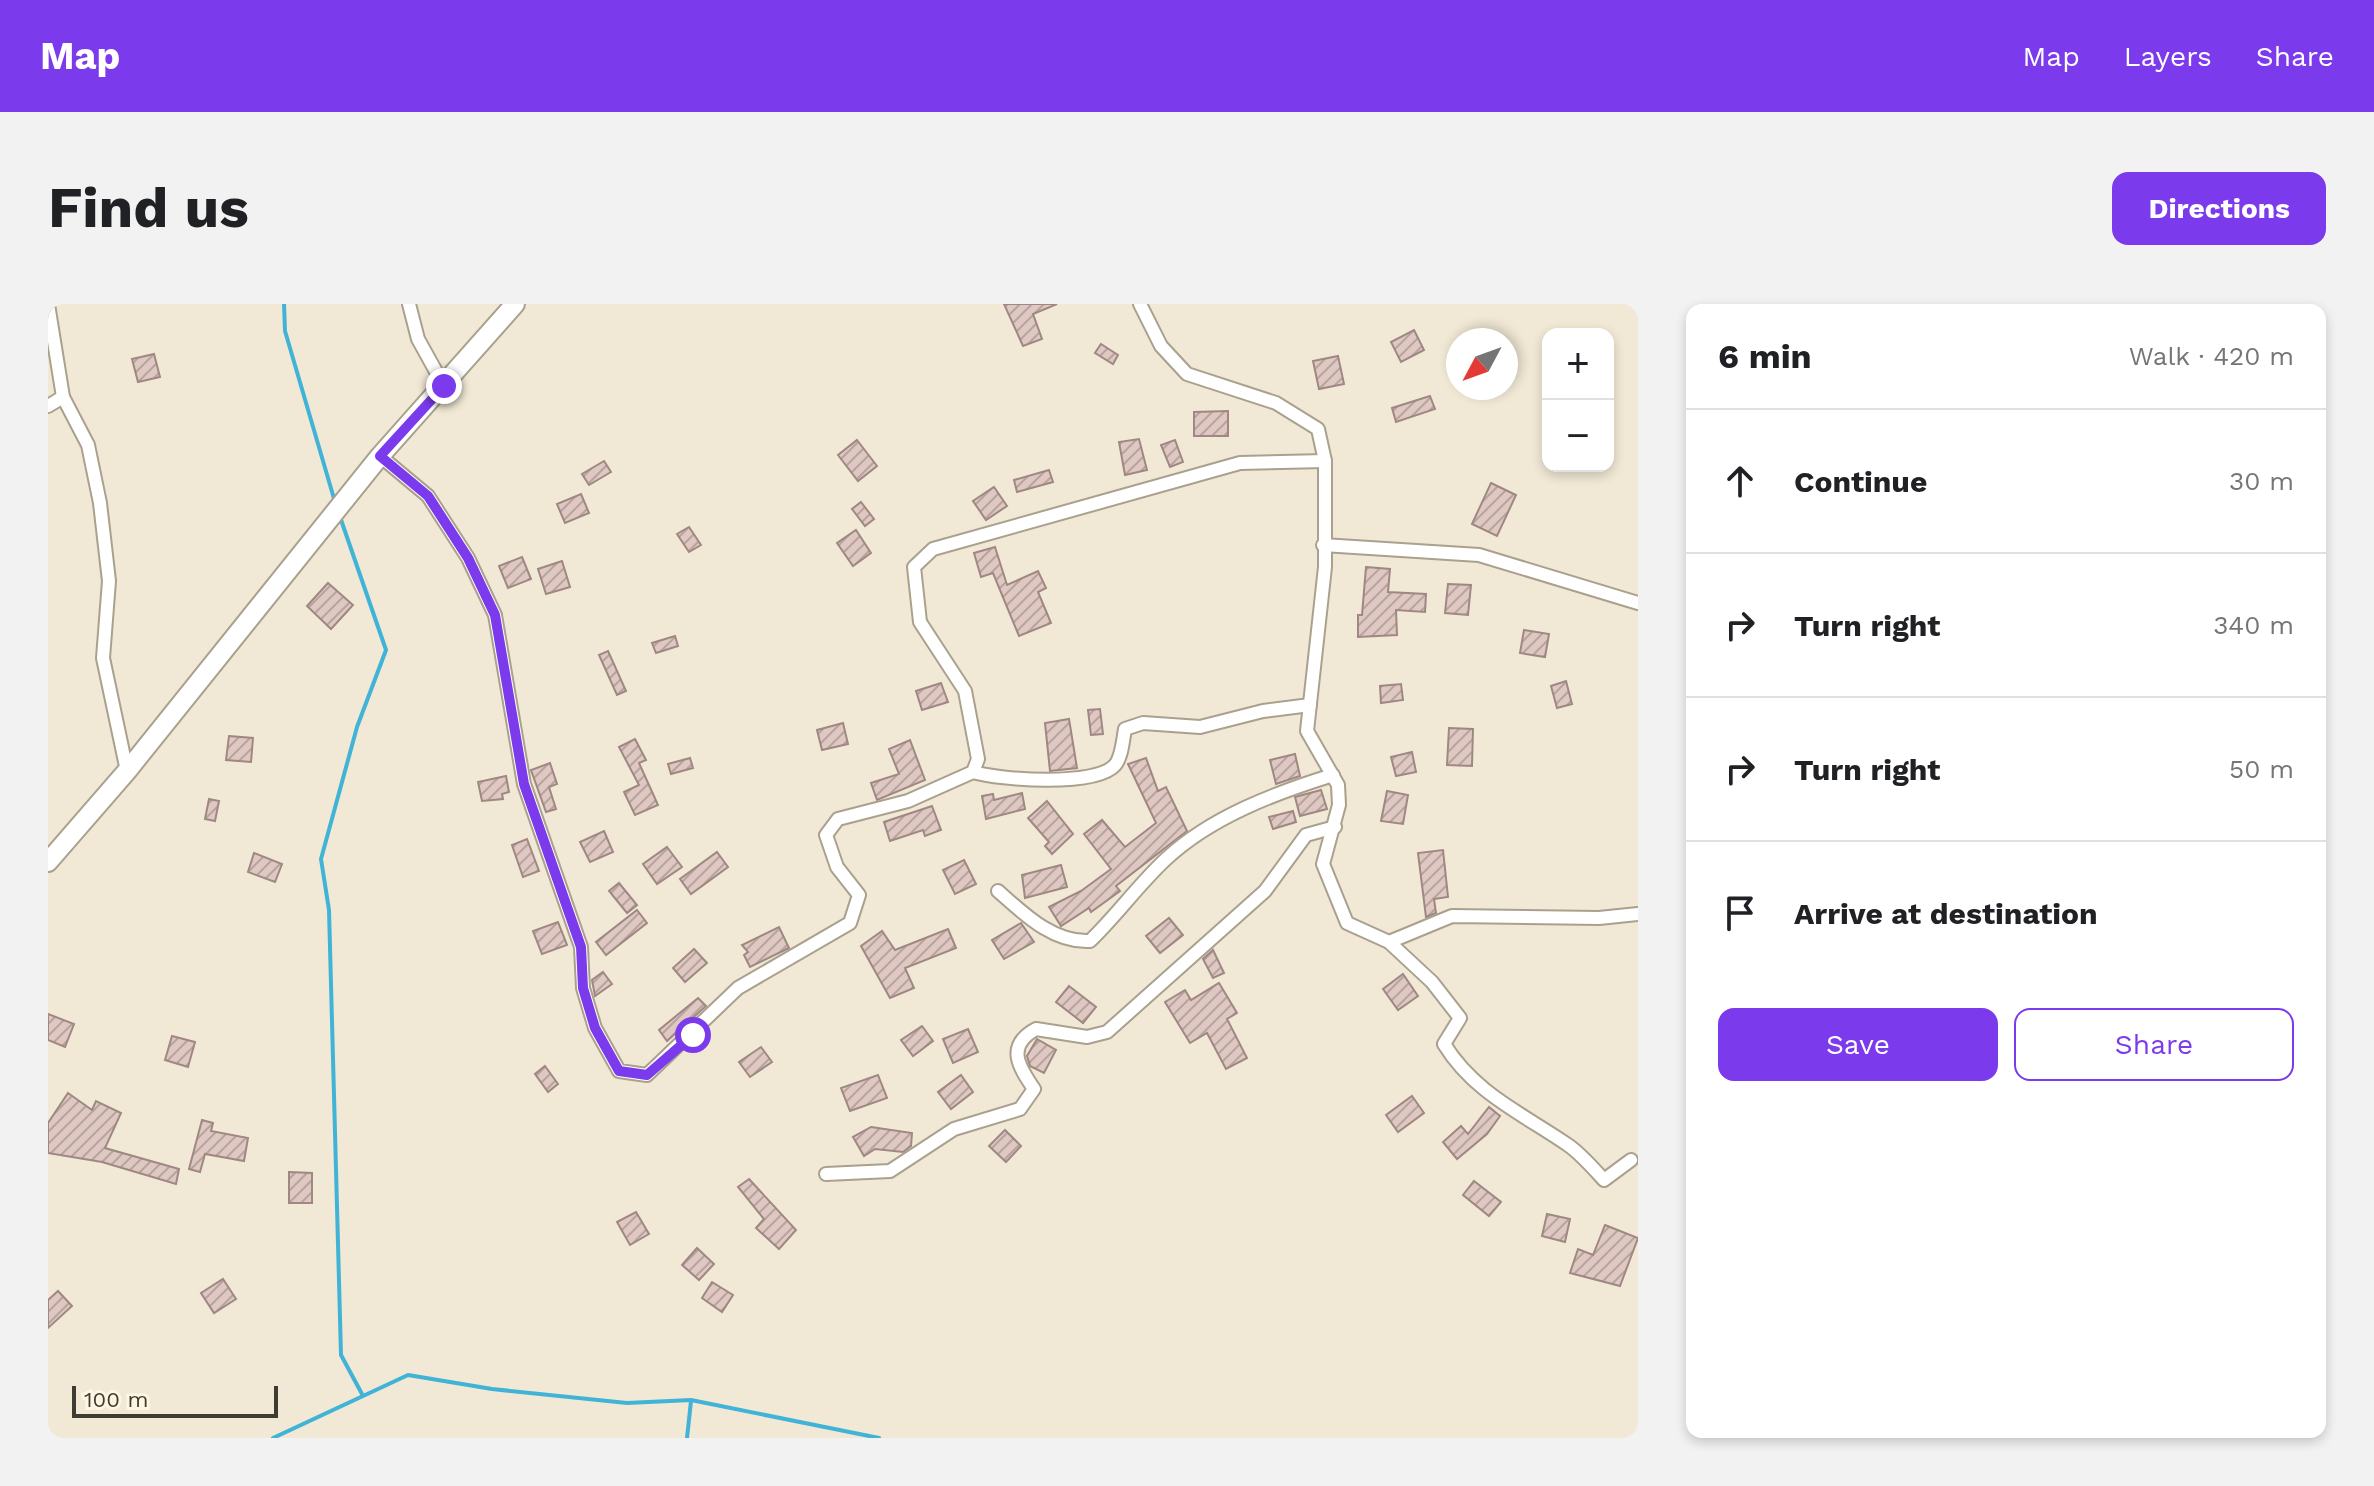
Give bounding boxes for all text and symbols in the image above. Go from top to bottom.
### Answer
text: Map [40,34,120,78]
text: Map [2023,40,2080,73]
text: Layers [2124,40,2212,73]
text: Share [2256,40,2334,73]
button: Directions [2112,172,2326,245]
text: Find us [48,175,249,241]
north arrow [1446,328,1518,400]
map controls [1542,328,1614,472]
button: + [1542,328,1614,400]
text: 6 min [1718,336,1812,376]
text: Walk · 420 m [2129,341,2294,371]
route end [426,368,462,404]
button: − [1542,400,1614,472]
icon: ahead [1718,459,1762,503]
text: Continue [1794,464,1927,499]
text: 30 m [2229,466,2294,496]
icon: right [1718,603,1762,647]
text: Turn right [1794,608,1940,643]
text: 340 m [2213,610,2294,640]
icon: right [1718,747,1762,791]
text: Turn right [1794,752,1940,787]
text: 50 m [2229,754,2294,784]
icon: arrive [1718,891,1762,935]
text: Arrive at destination [1794,896,2098,931]
button: Save [1718,1008,1998,1081]
button: Share [2014,1008,2294,1081]
route start [675,1017,711,1053]
scale bar [72,1382,278,1418]
text: 100 m [84,1387,148,1412]

